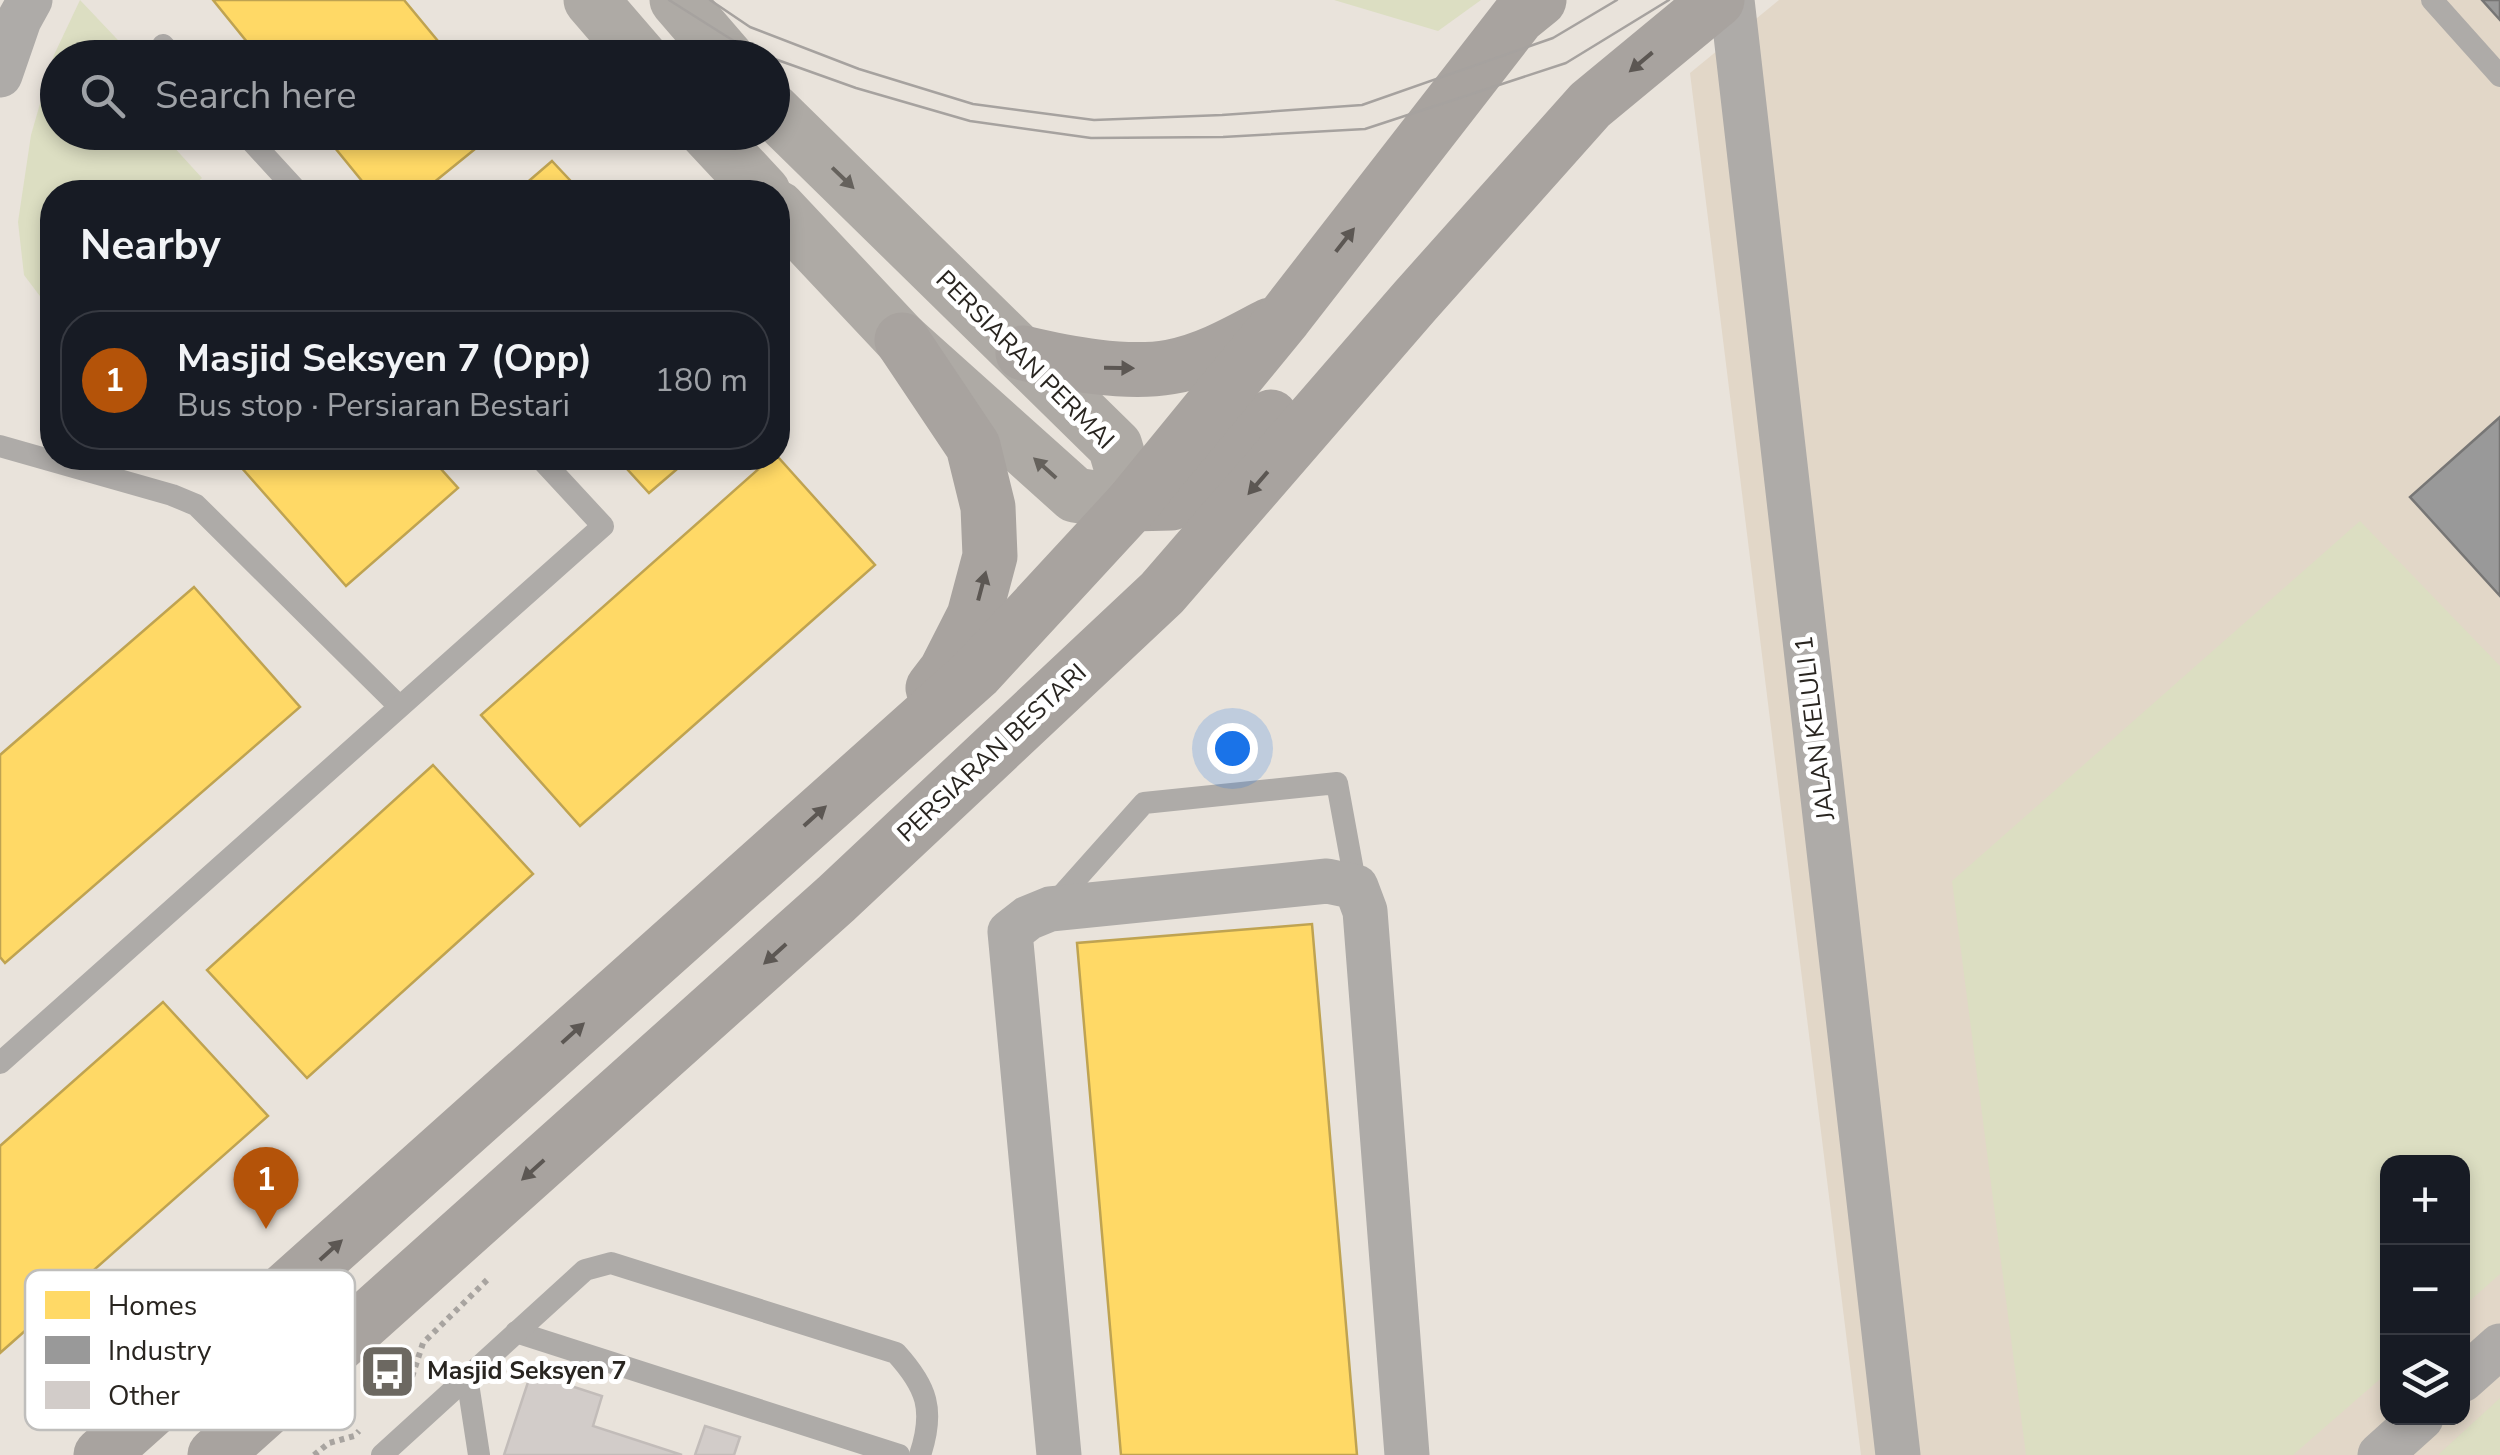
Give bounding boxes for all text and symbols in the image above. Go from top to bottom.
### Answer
search box [40,40,790,150]
one-way arrow [1629,51,1654,72]
icon: search [75,68,130,123]
text: Search here [155,70,356,121]
one-way arrow [830,166,854,190]
text: Nearby [80,217,221,274]
one-way arrow [1334,227,1355,253]
street label: PERSIARAN PERMAI [928,263,1122,457]
text: Masjid Seksyen 7 (Opp) [177,333,592,384]
text: 1 [105,359,124,402]
text: 180 m [655,359,748,402]
one-way arrow [1104,360,1136,376]
text: Bus stop · Persiaran Bestari [177,384,570,427]
one-way arrow [1033,457,1057,480]
one-way arrow [1248,471,1270,496]
one-way arrow [974,570,990,601]
street label: JALAN KELULI 1 [1787,634,1843,823]
street label: PERSIARAN BESTARI [890,656,1094,850]
your location [1207,723,1258,774]
one-way arrow [802,806,827,828]
one-way arrow [763,942,788,964]
one-way arrow [560,1023,585,1045]
pin: 1 [234,1146,298,1229]
map controls [2380,1155,2470,1425]
button: + [2380,1155,2470,1245]
one-way arrow [521,1159,546,1181]
one-way arrow [319,1239,343,1262]
button: − [2380,1245,2470,1335]
legend [25,1270,355,1430]
text: Homes [108,1287,197,1325]
text: Industry [108,1332,212,1370]
button: layers [2380,1335,2470,1425]
bus stop icon: Masjid Seksyen 7 [358,1341,418,1401]
place label: Masjid Seksyen 7 [427,1354,626,1388]
text: Other [108,1377,180,1415]

